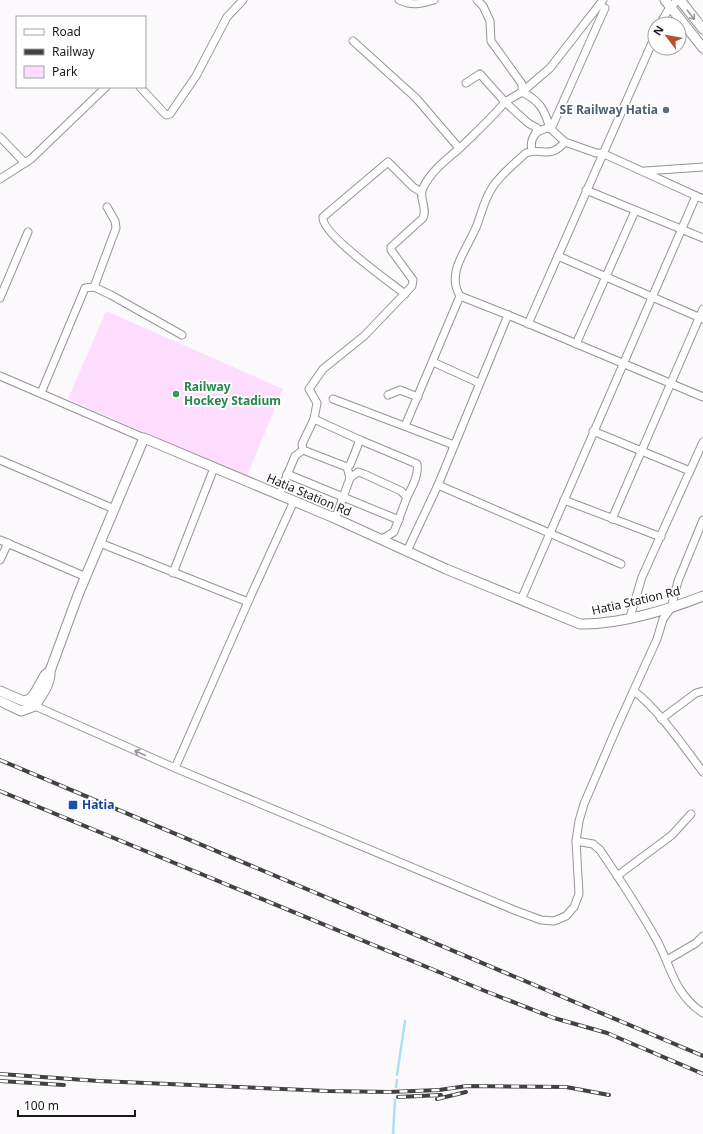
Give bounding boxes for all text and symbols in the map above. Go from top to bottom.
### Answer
one-way arrow [687,9,696,20]
legend [16,16,146,88]
north arrow [647,16,687,56]
text: Road [52,23,81,40]
text: N [649,23,667,38]
text: Railway [52,43,96,60]
text: Park [52,63,78,80]
place label: SE Railway Hatia [560,101,658,118]
marker: SE Railway Hatia [661,105,671,115]
place label: Railway Hockey Stadium [184,378,281,409]
marker: Railway Hockey Stadium [171,389,181,399]
street label: Hatia Station Rd [264,469,354,520]
street label: Hatia Station Rd [590,582,682,619]
one-way arrow [134,749,146,756]
place label: Hatia [82,796,114,813]
marker: Hatia [67,799,79,811]
scale bar [18,1092,135,1118]
text: 100 m [24,1097,59,1114]

